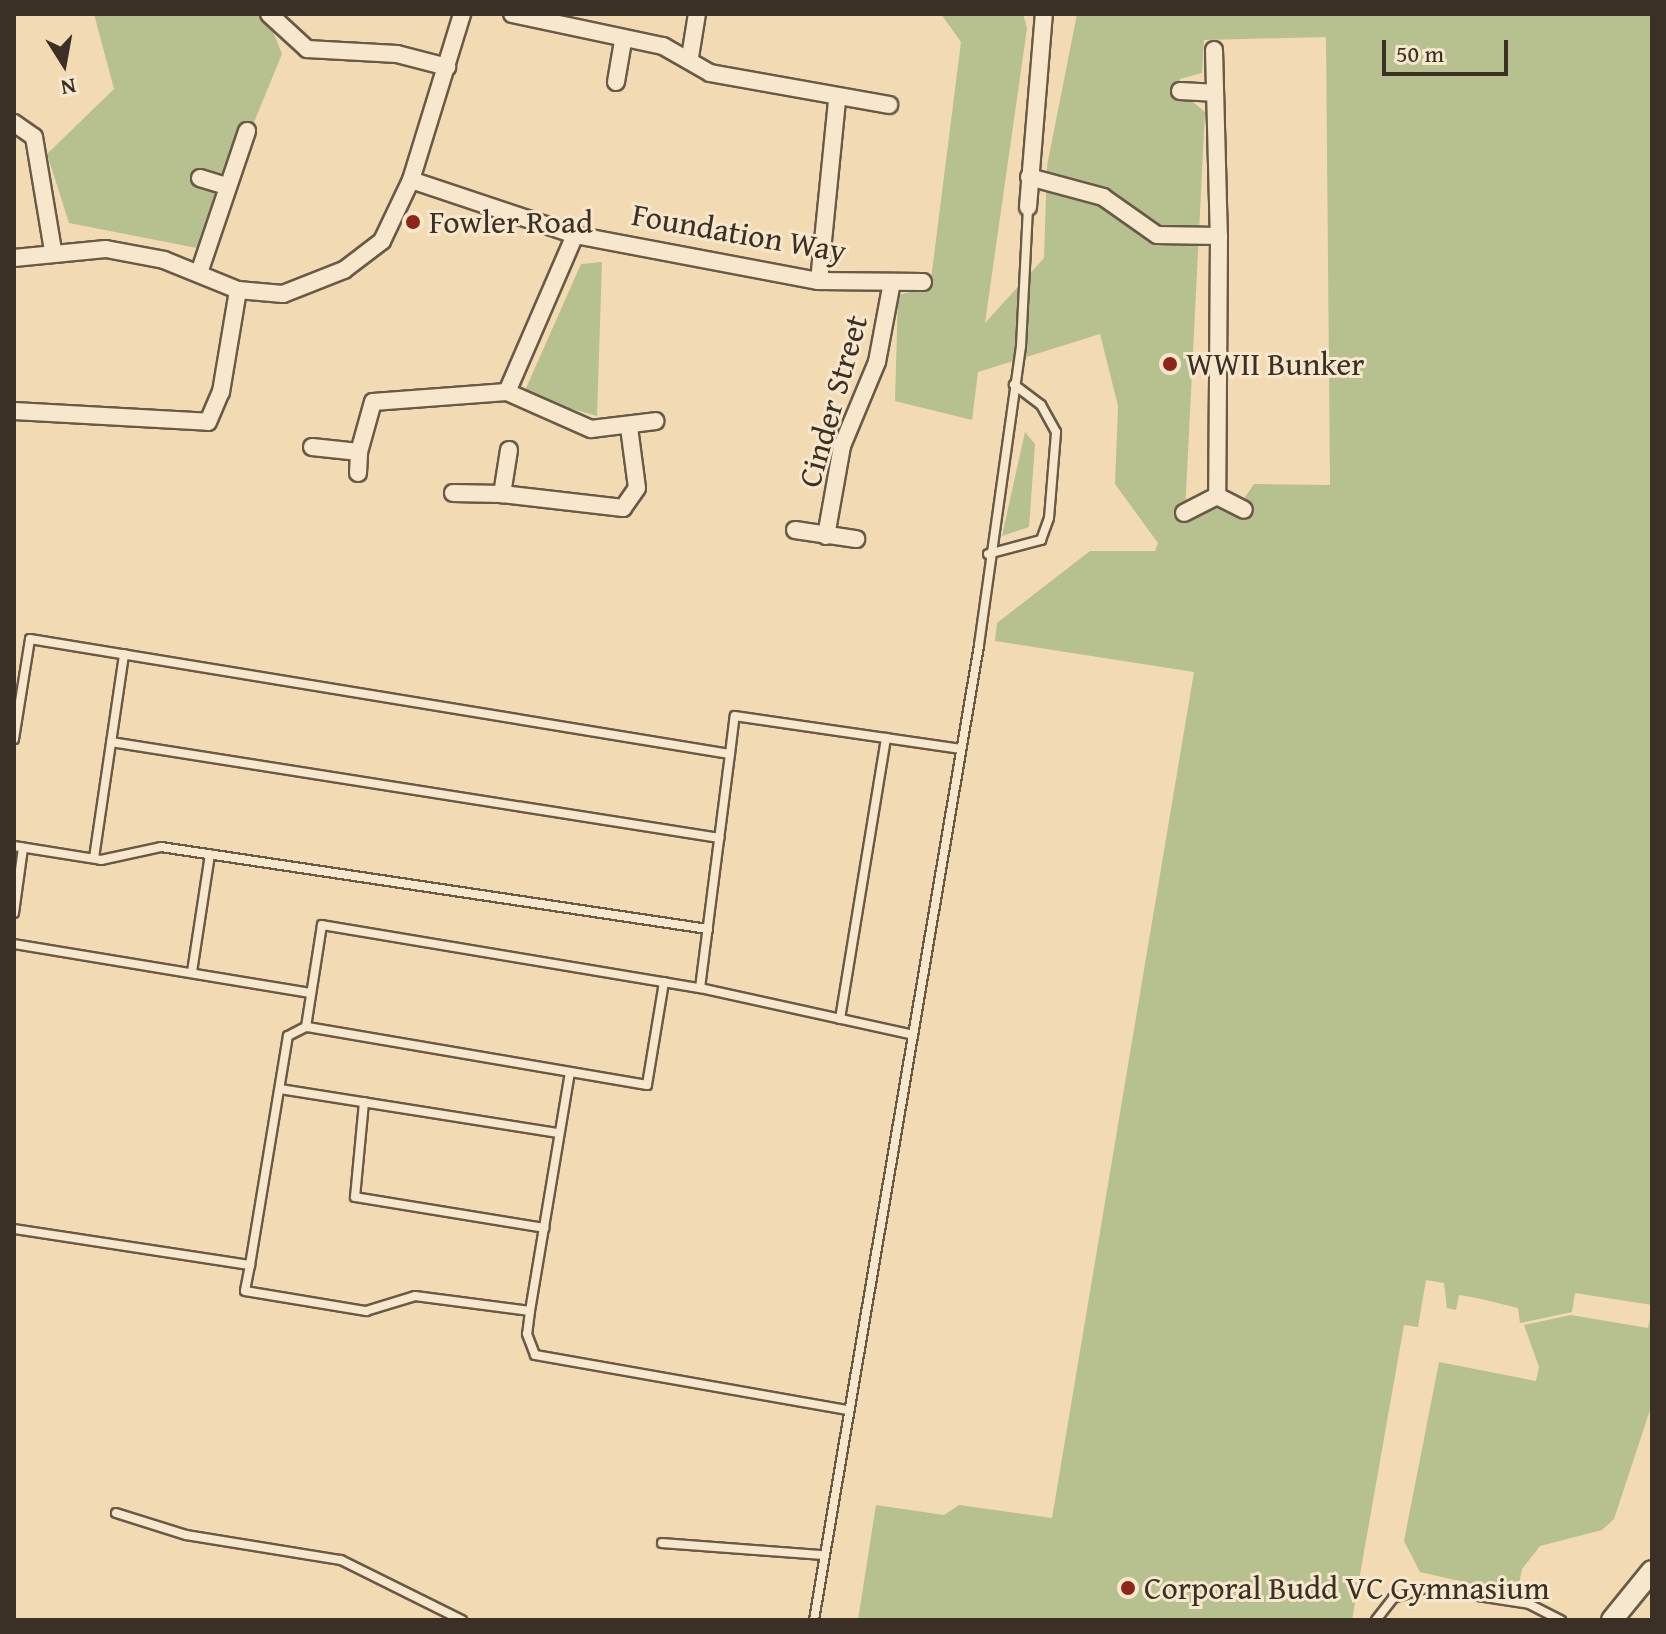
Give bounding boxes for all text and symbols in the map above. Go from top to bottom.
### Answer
north arrow [24,24,104,104]
scale bar [1386,24,1512,74]
text: 50 m [1396,36,1444,71]
text: N [58,70,79,105]
street label: Foundation Way [629,195,849,271]
place label: Fowler Road [429,203,593,241]
marker: Fowler Road [404,213,422,231]
street label: Cinder Street [790,310,876,492]
place label: WWII Bunker [1186,345,1364,383]
marker: WWII Bunker [1161,355,1179,373]
place label: Corporal Budd VC Gymnasium [1144,1569,1550,1607]
marker: Corporal Budd VC Gymnasium [1119,1579,1137,1597]

